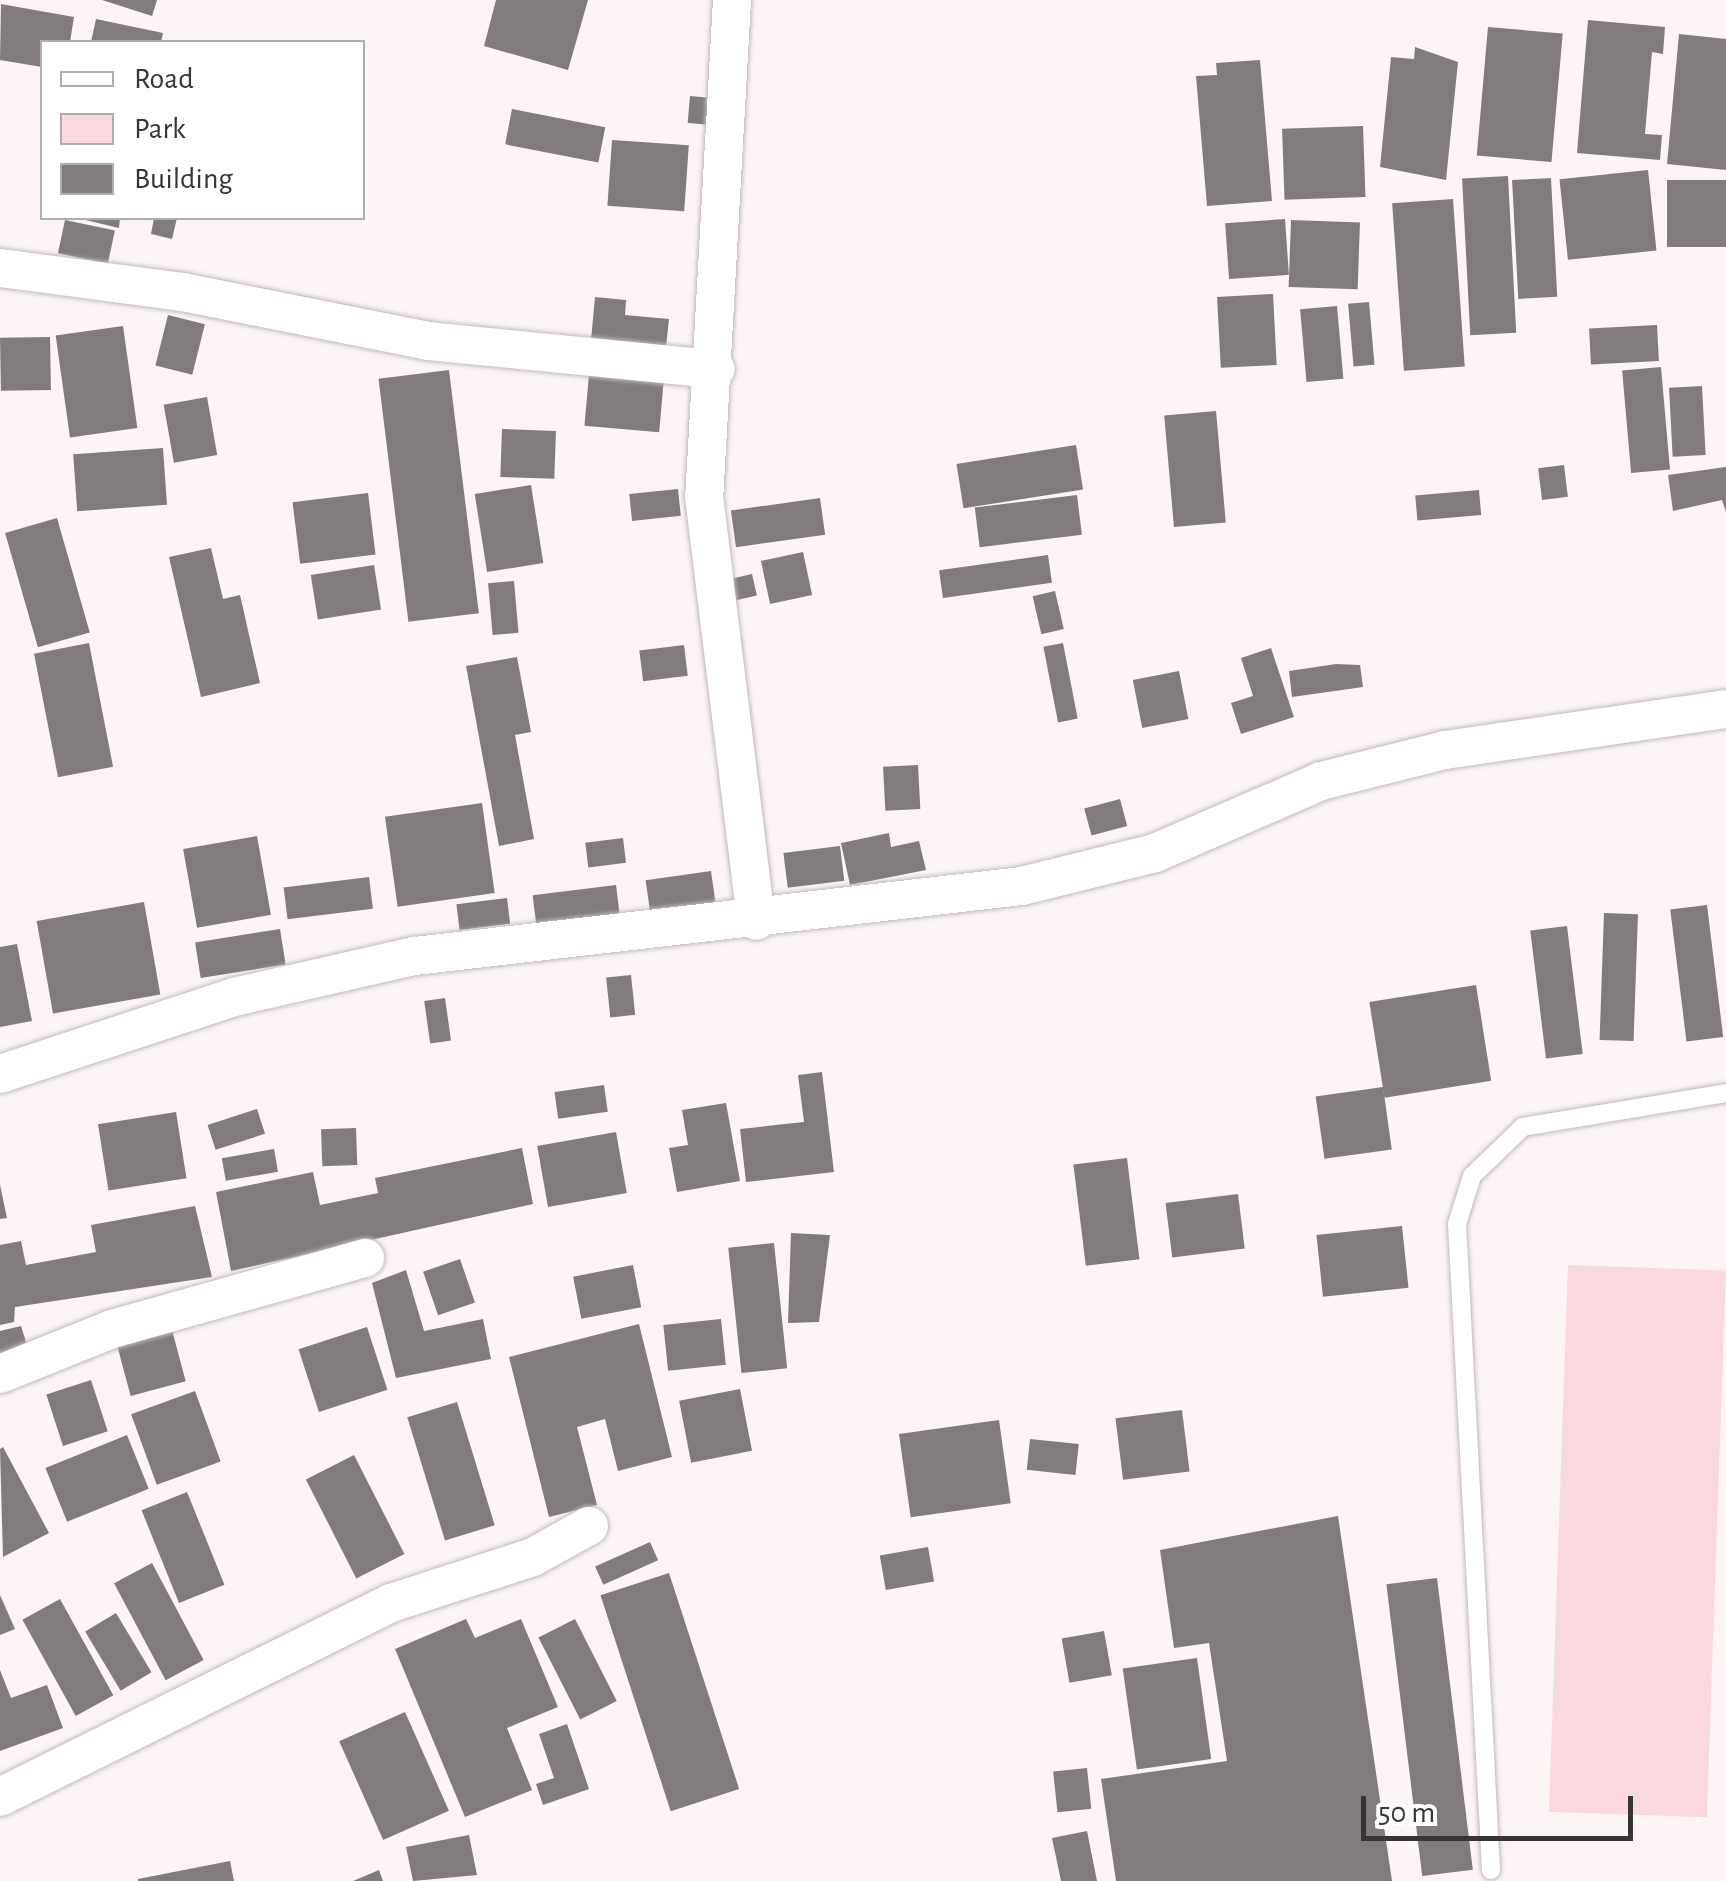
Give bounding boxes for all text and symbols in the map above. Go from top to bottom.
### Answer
legend [40,40,365,220]
text: Road [134,64,194,94]
text: Park [134,114,186,144]
text: Building [134,164,233,194]
scale bar [1366,1776,1638,1838]
text: 50 m [1378,1798,1435,1828]

